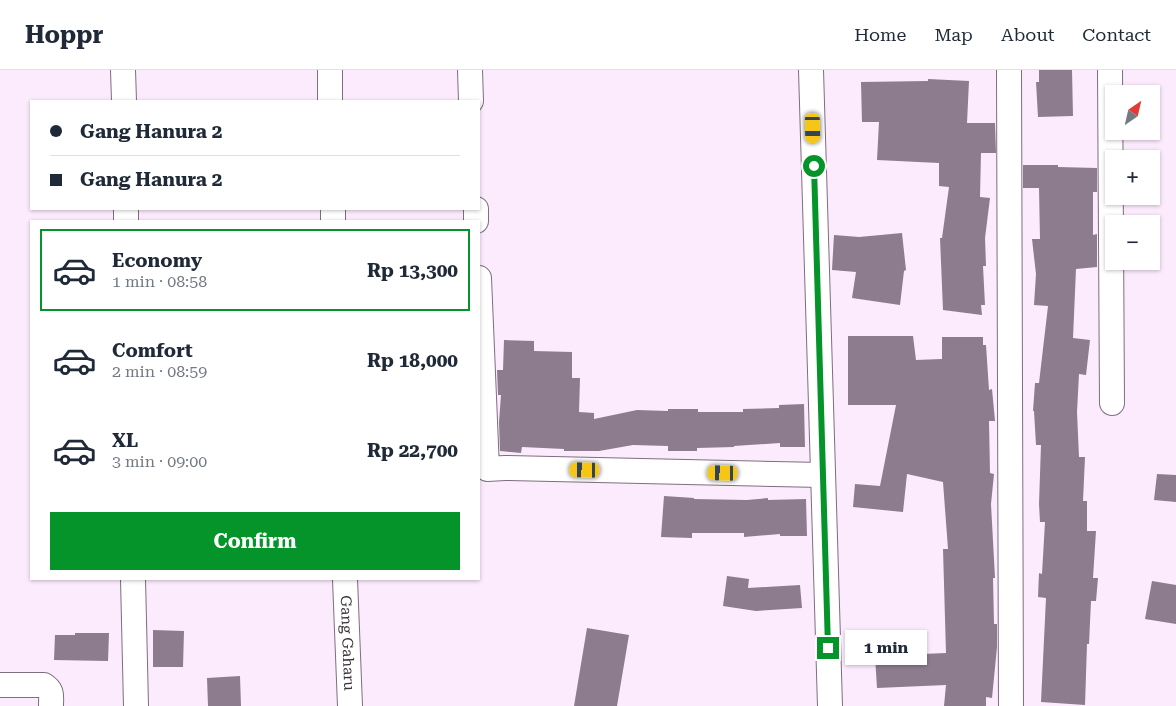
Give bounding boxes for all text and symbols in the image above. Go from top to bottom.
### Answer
text: Hoppr [25,21,103,49]
text: Home [854,24,906,45]
text: Map [934,24,973,45]
text: About [1001,24,1054,45]
text: Contact [1082,24,1151,45]
north arrow [1105,85,1160,140]
map controls [1105,85,1160,270]
car [805,113,820,143]
text: Gang Hanura 2 [80,120,222,143]
button: + [1105,150,1160,205]
route start [803,155,825,177]
text: Gang Hanura 2 [80,168,222,191]
button: − [1105,215,1160,270]
icon: car [52,248,97,293]
text: Economy [112,249,202,272]
text: Rp 13,300 [367,259,458,282]
text: 1 min · 08:58 [112,272,207,291]
icon: car [52,338,97,383]
text: Comfort [112,339,193,362]
text: Rp 18,000 [367,349,458,372]
text: 2 min · 08:59 [112,362,207,381]
icon: car [52,428,97,473]
text: XL [112,429,138,452]
text: Rp 22,700 [367,439,458,462]
text: 3 min · 09:00 [112,452,207,471]
car [569,462,600,478]
car [707,465,738,481]
button: Confirm [50,512,460,570]
street label: Gang Gaharu [337,595,358,692]
callout: 1 min [846,630,928,666]
route end [817,637,839,659]
text: 1 min [864,638,908,657]

